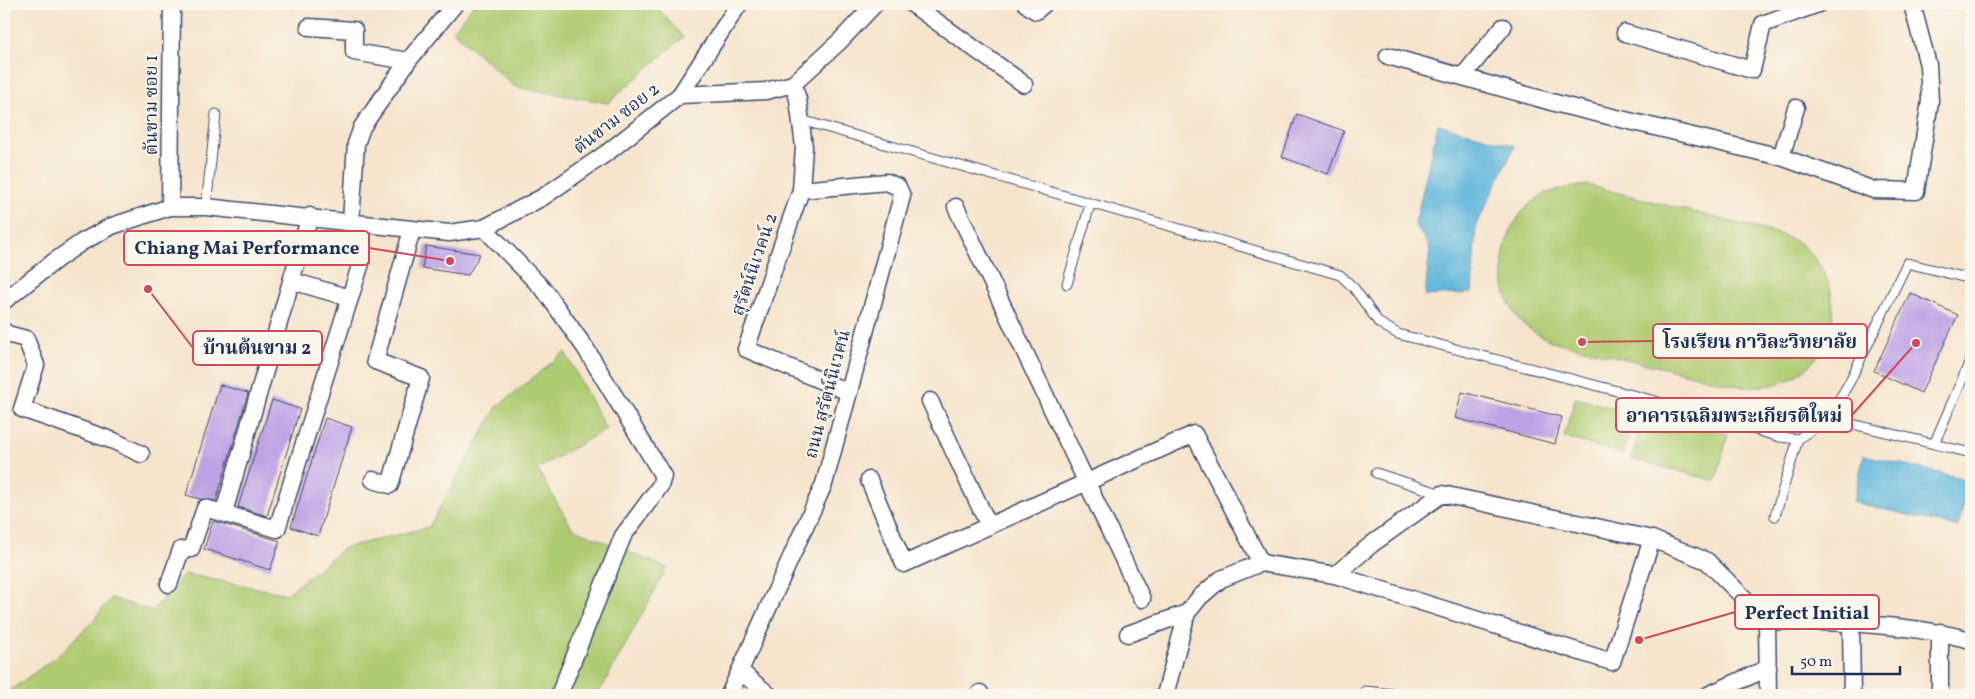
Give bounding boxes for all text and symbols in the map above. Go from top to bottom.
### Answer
street label: ตันขาม ซอย 1 [140,55,165,155]
street label: ตันขาม ซอย 2 [569,78,665,161]
street label: สุรัตน์นิเวคน์ 2 [726,210,785,319]
callout: Chiang Mai Performance [124,231,369,265]
text: Chiang Mai Performance [135,236,360,262]
callout: โรงเรียน กาวิละวิทยาลัย [1653,324,1867,358]
street label: ถนน สุรัตน์นิเวศน์ [799,327,858,462]
text: โรงเรียน กาวิละวิทยาลัย [1662,328,1857,356]
callout: บ้านต้นขาม 2 [193,331,322,365]
text: บ้านต้นขาม 2 [203,336,311,362]
callout: อาคารเฉลิมพระเกียรติใหม่ [1616,398,1852,432]
text: อาคารเฉลิมพระเกียรติใหม่ [1626,402,1842,430]
callout: Perfect Initial [1735,595,1879,629]
text: Perfect Initial [1745,601,1869,627]
scale bar [1792,644,1900,676]
text: 50 m [1800,652,1832,673]

